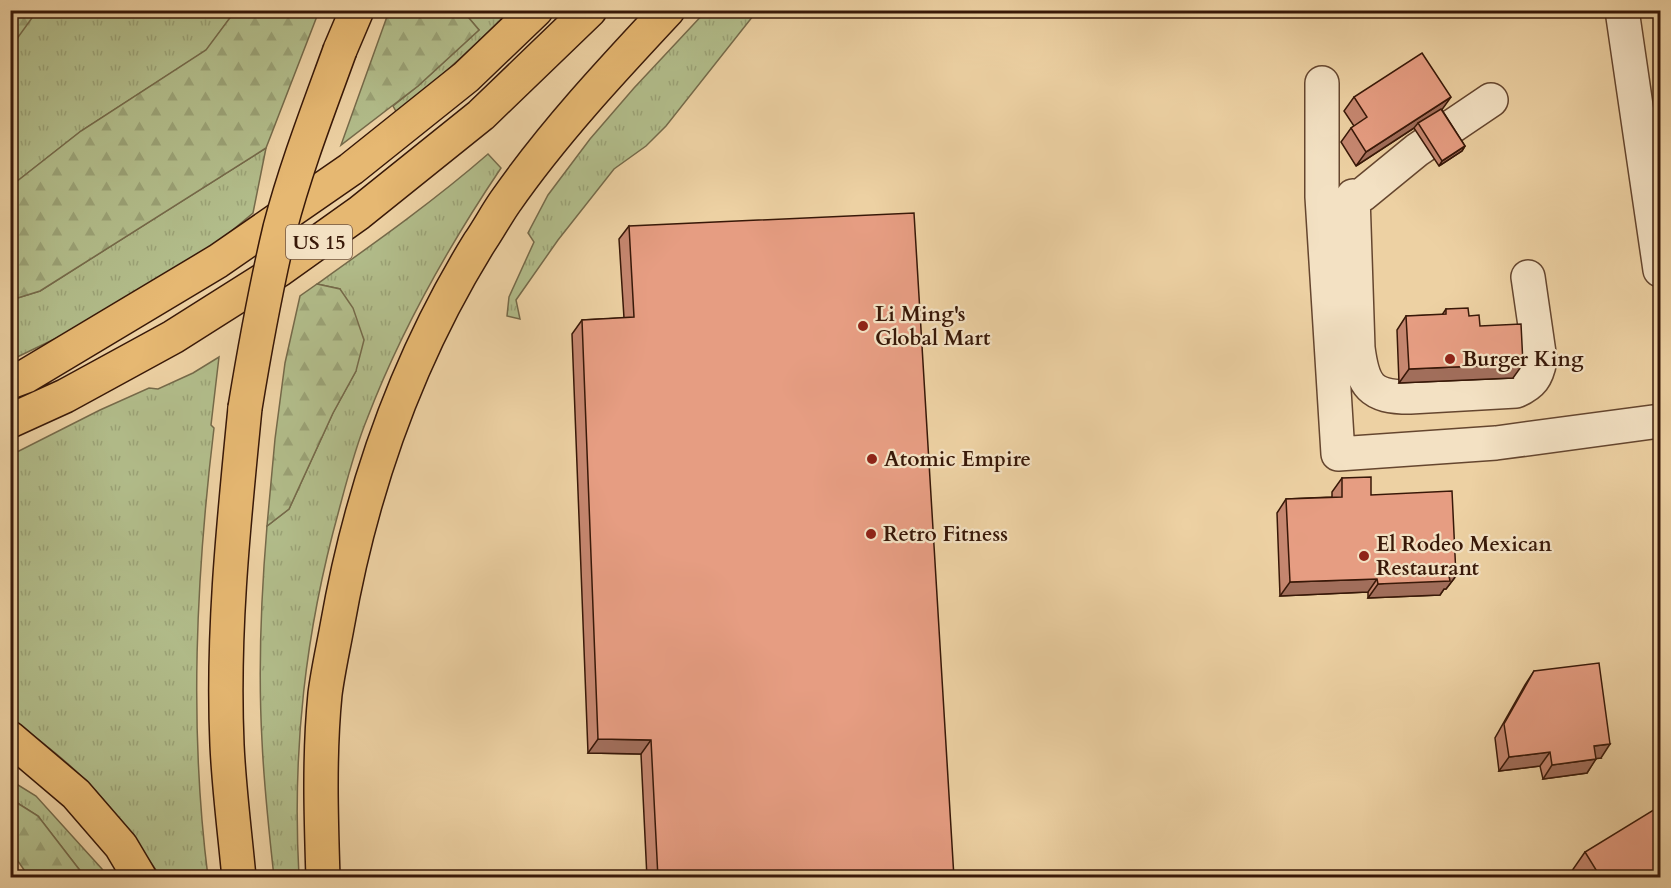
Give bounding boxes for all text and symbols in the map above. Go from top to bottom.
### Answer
road number: US 15 [286,225,352,259]
place label: Li Ming's Global Mart [875,300,991,353]
marker: Li Ming's Global Mart [856,319,870,333]
place label: Burger King [1462,345,1584,374]
marker: Burger King [1443,352,1457,366]
place label: Atomic Empire [884,445,1031,474]
marker: Atomic Empire [865,452,879,466]
place label: Retro Fitness [883,520,1008,549]
marker: Retro Fitness [864,527,878,541]
place label: El Rodeo Mexican Restaurant [1376,530,1552,583]
marker: El Rodeo Mexican Restaurant [1357,549,1371,563]

